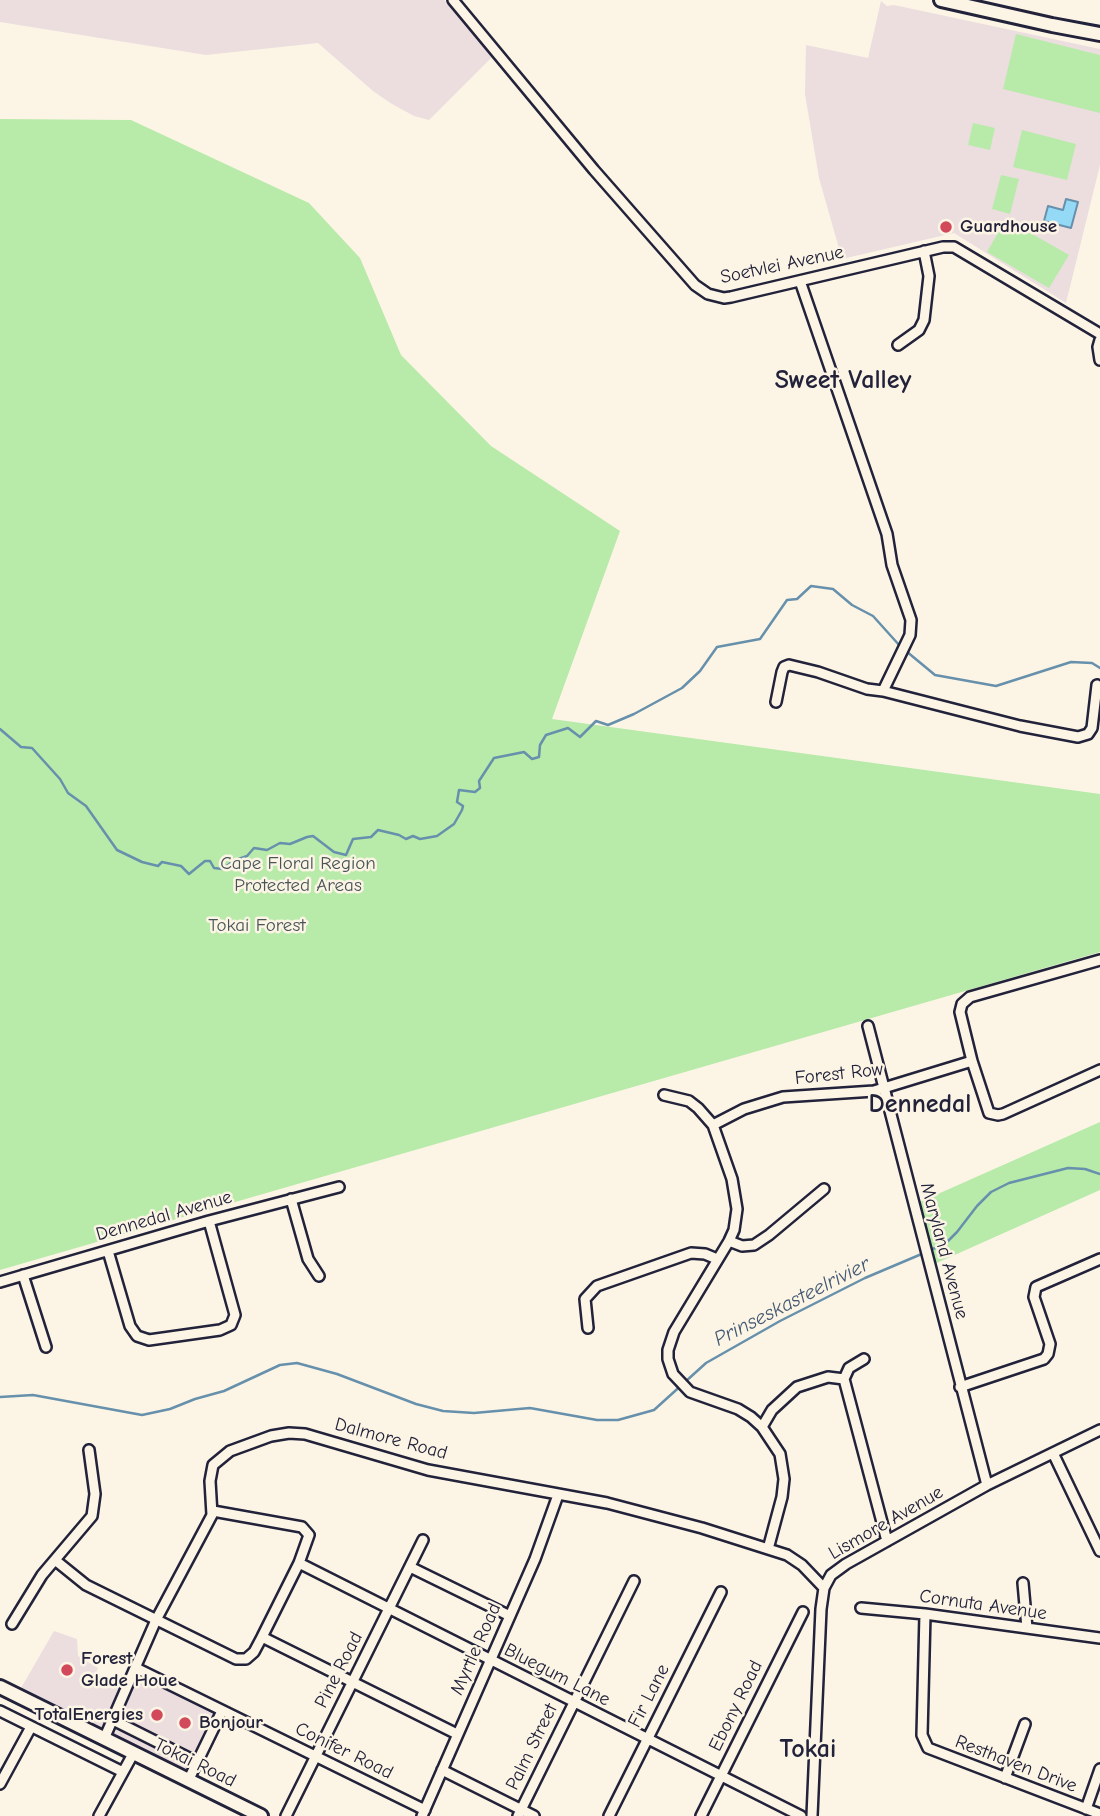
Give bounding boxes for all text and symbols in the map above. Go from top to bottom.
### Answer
place label: Guardhouse [960,216,1057,238]
marker: Guardhouse [938,219,954,235]
street label: Soetvlei Avenue [718,241,846,289]
district label: Sweet Valley [775,365,911,397]
park label: Cape Floral Region Protected Areas [220,853,376,897]
park label: Tokai Forest [208,915,306,937]
street label: Forest Row [794,1058,884,1090]
district label: Dennedal [869,1089,971,1121]
street label: Maryland Avenue [915,1180,973,1322]
street label: Dennedal Avenue [93,1186,235,1246]
water label: Prinseskasteelrivier [710,1252,874,1352]
street label: Dalmore Road [332,1413,450,1465]
street label: Lismore Avenue [825,1481,947,1565]
street label: Cornuta Avenue [918,1585,1048,1625]
street label: Myrtle Road [446,1599,506,1699]
street label: Pine Road [310,1628,368,1712]
street label: Bluegum Lane [500,1639,614,1711]
place label: Forest Glade Houe [81,1648,177,1692]
street label: Ebony Road [704,1657,768,1755]
street label: Fir Lane [623,1660,675,1732]
marker: Forest Glade Houe [59,1662,75,1678]
street label: Palm Street [501,1700,563,1794]
place label: TotalEnergies [34,1704,143,1726]
marker: TotalEnergies [149,1707,165,1723]
place label: Bonjour [199,1712,263,1734]
marker: Bonjour [177,1715,193,1731]
street label: Conifer Road [291,1718,397,1784]
street label: Resthaven Drive [952,1730,1080,1798]
street label: Tokai Road [150,1733,240,1793]
district label: Tokai [780,1734,836,1766]

